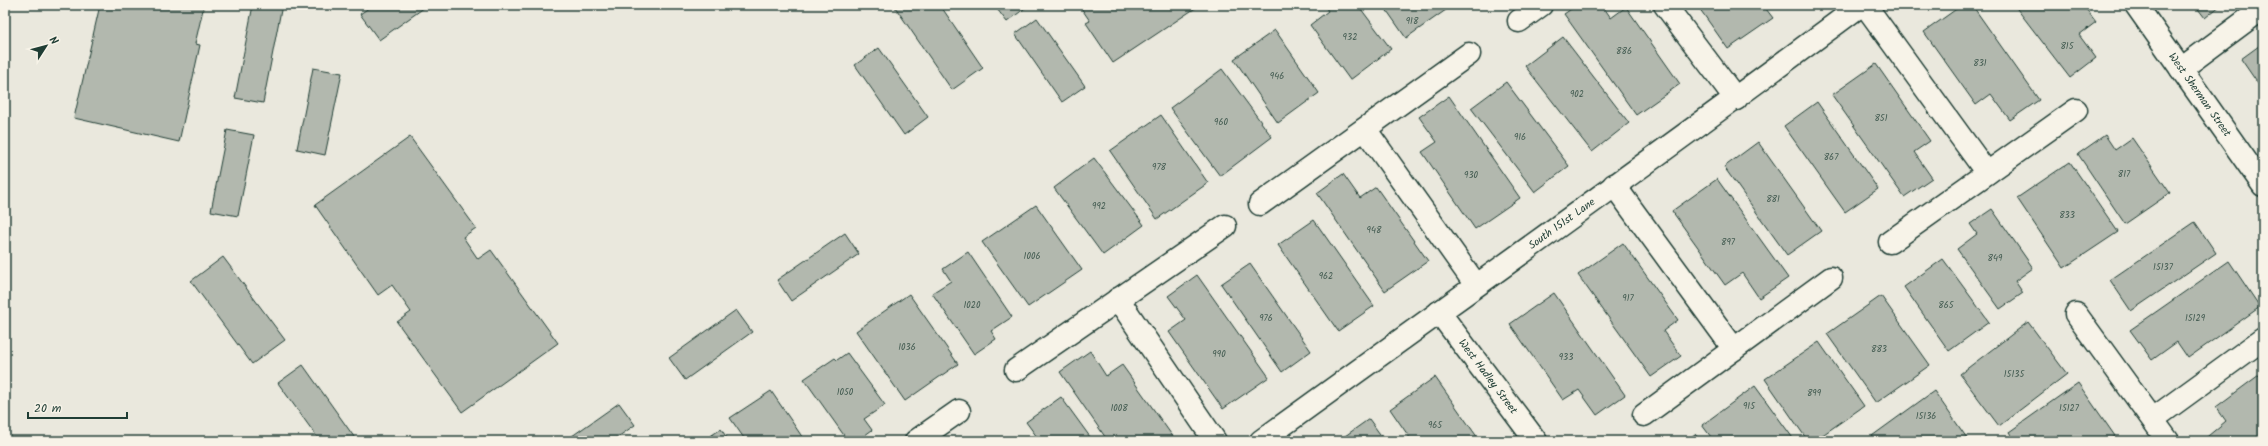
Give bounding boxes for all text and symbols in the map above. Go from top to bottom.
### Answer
house number: 918 [1406,14,1419,29]
north arrow [26,26,66,66]
house number: 932 [1343,30,1357,45]
text: N [44,33,63,49]
house number: 815 [2060,39,2075,54]
house number: 886 [1616,44,1632,59]
street label: West Sherman Street [2163,49,2236,141]
house number: 831 [1973,56,1987,71]
house number: 946 [1270,69,1284,84]
house number: 902 [1570,87,1584,102]
house number: 851 [1874,111,1888,126]
house number: 960 [1214,115,1228,130]
house number: 916 [1514,130,1526,145]
house number: 867 [1824,150,1839,165]
house number: 978 [1152,160,1167,175]
house number: 817 [2118,167,2131,182]
house number: 930 [1464,168,1479,183]
house number: 881 [1766,192,1780,207]
street label: South 151st Lane [1525,194,1599,254]
house number: 992 [1092,199,1106,214]
house number: 833 [2059,208,2075,223]
house number: 948 [1367,223,1382,238]
house number: 897 [1721,235,1736,250]
house number: 1006 [1024,249,1040,264]
house number: 849 [1988,251,2003,266]
house number: 15137 [2153,260,2174,275]
house number: 962 [1319,269,1333,284]
house number: 917 [1622,291,1635,306]
house number: 1020 [963,298,981,313]
house number: 865 [1938,298,1955,313]
house number: 976 [1259,311,1273,326]
house number: 15129 [2185,311,2206,326]
street label: West Hadley Street [1453,335,1522,419]
house number: 1036 [898,340,916,355]
house number: 883 [1871,342,1887,357]
house number: 990 [1212,347,1226,362]
house number: 933 [1559,350,1573,365]
house number: 15135 [2004,367,2025,382]
house number: 1050 [837,385,854,400]
house number: 899 [1807,386,1822,401]
scale bar [28,394,127,420]
text: 20 m [34,399,62,418]
house number: 915 [1743,399,1756,414]
house number: 1008 [1110,401,1128,416]
house number: 15127 [2059,401,2080,416]
house number: 15136 [1916,409,1936,424]
house number: 965 [1428,418,1443,433]

